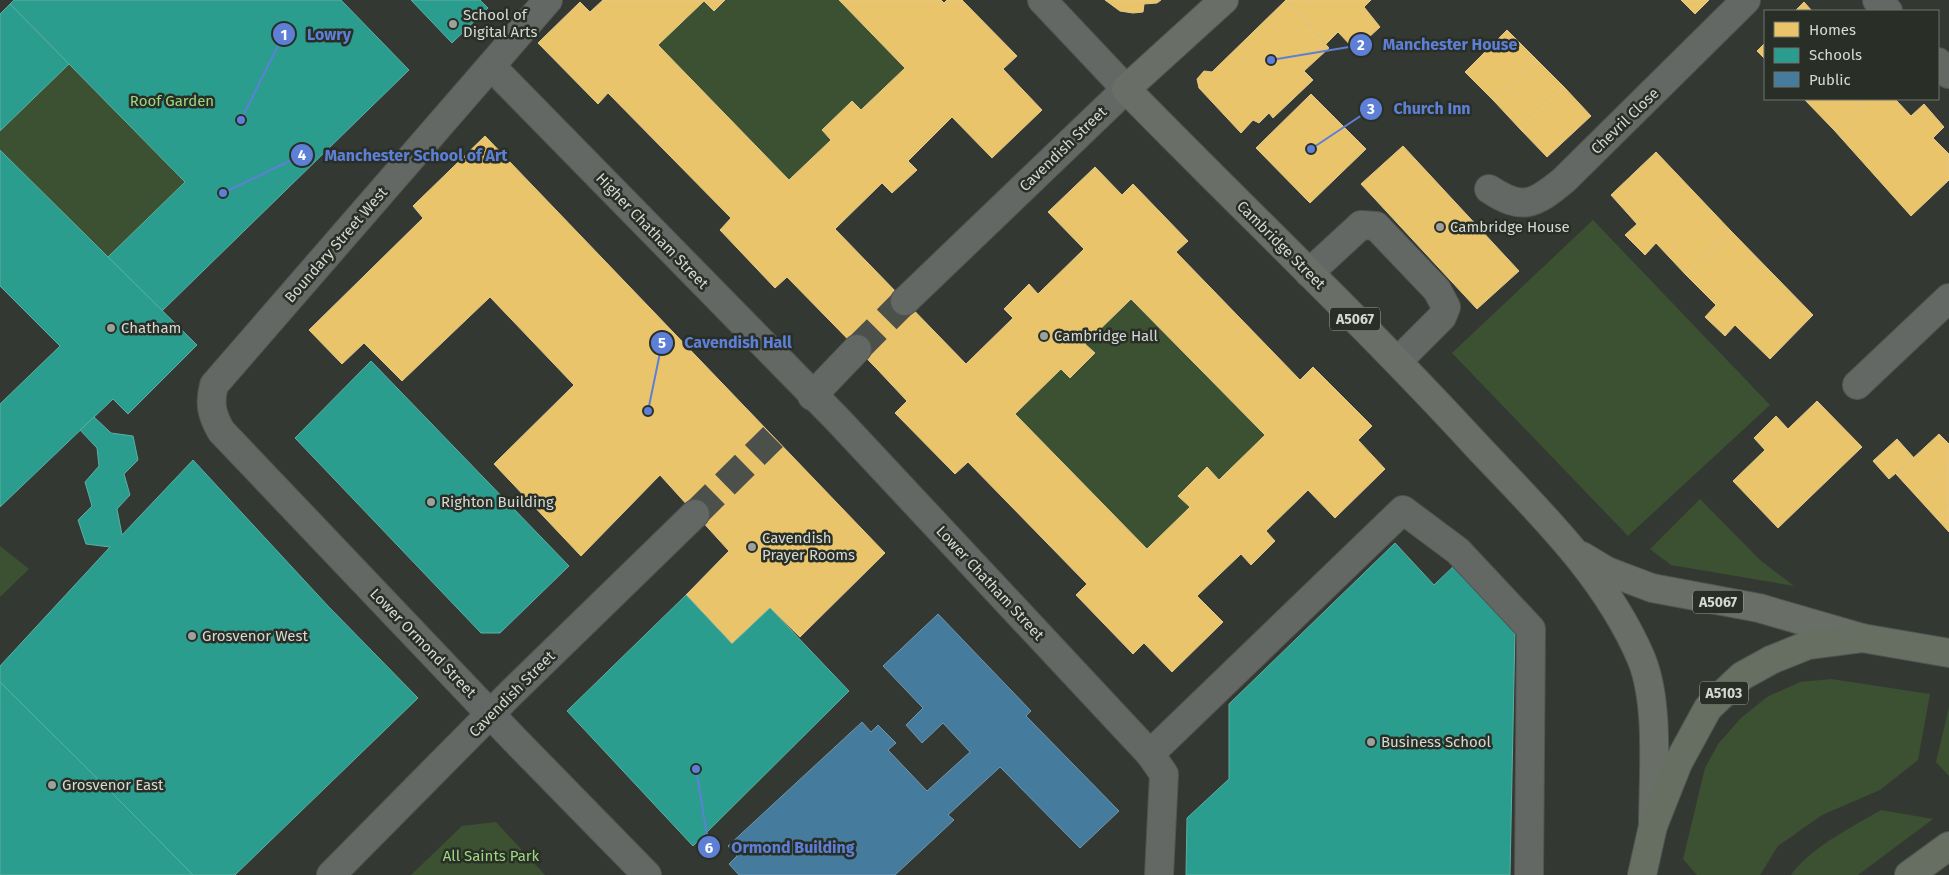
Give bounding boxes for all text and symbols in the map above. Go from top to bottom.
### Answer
place label: School of Digital Arts [463,6,537,41]
legend [1764,10,1939,100]
marker: School of Digital Arts [447,18,459,30]
callout: Lowry [272,19,361,50]
text: Homes [1809,21,1856,39]
text: Lowry [307,25,352,44]
text: 1 [281,26,287,44]
callout: Manchester House [1348,29,1528,60]
text: Manchester House [1383,35,1517,54]
text: 2 [1357,36,1365,54]
text: Schools [1809,46,1862,64]
text: Public [1809,71,1851,89]
street label: Chevril Close [1587,84,1663,158]
park label: Roof Garden [130,92,214,110]
callout: Church Inn [1358,93,1481,124]
text: Church Inn [1393,99,1471,118]
text: 3 [1366,100,1375,118]
street label: Cavendish Street [1016,102,1111,195]
callout: Manchester School of Art [290,139,518,170]
text: 4 [298,146,307,164]
text: Manchester School of Art [324,146,508,165]
street label: Higher Chatham Street [592,169,712,293]
street label: Boundary Street West [281,183,391,306]
street label: Cambridge Street [1233,197,1329,293]
place label: Cambridge House [1450,218,1570,236]
marker: Cambridge House [1434,221,1446,233]
road number: A5067 [1330,308,1380,330]
place label: Chatham [121,319,181,337]
marker: Chatham [105,322,117,334]
callout: Cavendish Hall [650,327,802,358]
place label: Cambridge Hall [1054,327,1158,345]
marker: Cambridge Hall [1038,330,1050,342]
text: Cavendish Hall [684,333,792,352]
text: 5 [658,334,666,352]
place label: Righton Building [441,493,554,511]
marker: Righton Building [425,496,437,508]
street label: Lower Chatham Street [932,522,1048,644]
place label: Cavendish Prayer Rooms [762,529,855,564]
marker: Cavendish Prayer Rooms [746,541,758,553]
street label: Lower Ormond Street [366,585,480,702]
road number: A5067 [1693,590,1743,614]
place label: Grosvenor West [202,627,309,645]
marker: Grosvenor West [186,630,198,642]
street label: Cavendish Street [465,647,559,741]
road number: A5103 [1700,681,1748,704]
place label: Business School [1381,733,1492,751]
marker: Business School [1365,736,1377,748]
place label: Grosvenor East [62,776,164,794]
marker: Grosvenor East [46,779,58,791]
callout: Ormond Building [697,832,865,863]
text: Ormond Building [731,838,855,857]
text: 6 [705,839,714,857]
park label: All Saints Park [443,847,540,865]

